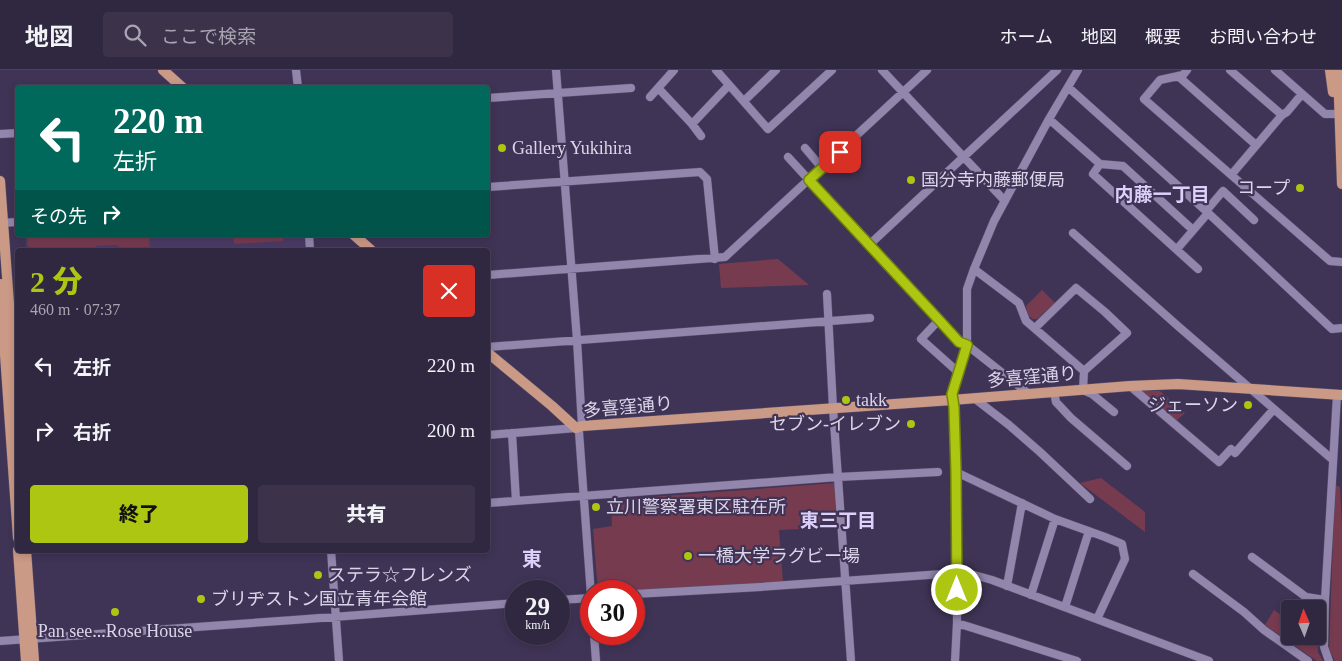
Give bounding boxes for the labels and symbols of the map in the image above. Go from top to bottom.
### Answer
pin [819,131,861,173]
place label: Gallery Yukihira [512,138,632,158]
marker: Gallery Yukihira [496,142,508,154]
place label: 国分寺内藤郵便局 [921,170,1065,190]
marker: 国分寺内藤郵便局 [905,174,917,186]
place label: コープ [1237,178,1290,198]
marker: コープ [1294,182,1306,194]
district label: 内藤一丁目 [1114,184,1210,205]
street label: 多喜窪通り [986,363,1078,391]
place label: takk [856,390,887,410]
street label: 多喜窪通り [582,393,674,421]
marker: takk [840,394,852,406]
place label: ジェーソン [1148,395,1238,415]
marker: ジェーソン [1242,399,1254,411]
place label: セブン-イレブン [769,414,901,434]
marker: セブン-イレブン [905,418,917,430]
place label: 立川警察署東区駐在所 [606,497,786,517]
marker: 立川警察署東区駐在所 [590,501,602,513]
district label: 東三丁目 [800,510,876,531]
place label: 一橋大学ラグビー場 [698,546,860,566]
district label: 東 [522,548,542,570]
marker: 一橋大学ラグビー場 [682,550,694,562]
position arrow [930,563,982,615]
place label: ステラ☆フレンズ [328,565,472,585]
marker: ステラ☆フレンズ [312,569,324,581]
speed limit sign: 30 [580,580,645,645]
place label: ブリヂストン国立青年会館 [211,589,427,609]
marker: ブリヂストン国立青年会館 [195,593,207,605]
north arrow [1281,600,1326,645]
marker: Pan see...Rose House [109,606,121,618]
place label: Pan see...Rose House [38,621,192,641]

